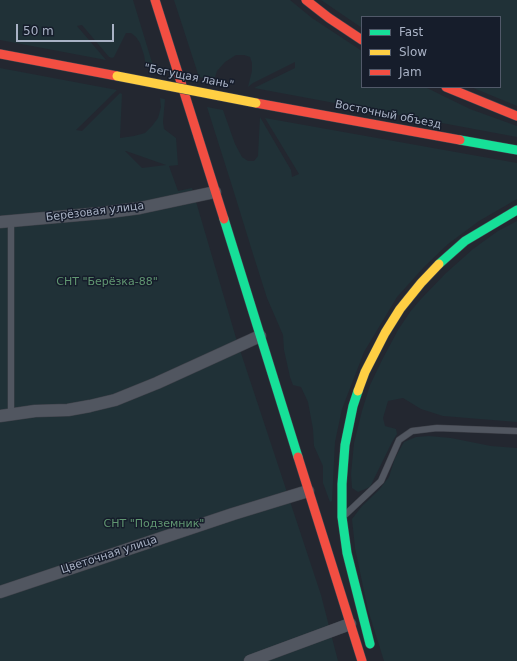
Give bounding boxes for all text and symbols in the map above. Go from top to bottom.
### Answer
scale bar [18,16,116,42]
legend [361,16,501,88]
text: 50 m [23,24,54,38]
text: Fast [399,25,423,39]
text: Slow [399,45,427,59]
street label: "Бегущая лань" [143,62,235,92]
text: Jam [399,65,422,79]
street label: Восточный объезд [334,98,442,132]
street label: Берёзовая улица [45,199,145,225]
park label: СНТ "Берёзка-88" [56,275,158,289]
park label: СНТ "Подземник" [104,517,204,531]
street label: Цветочная улица [59,533,159,577]

